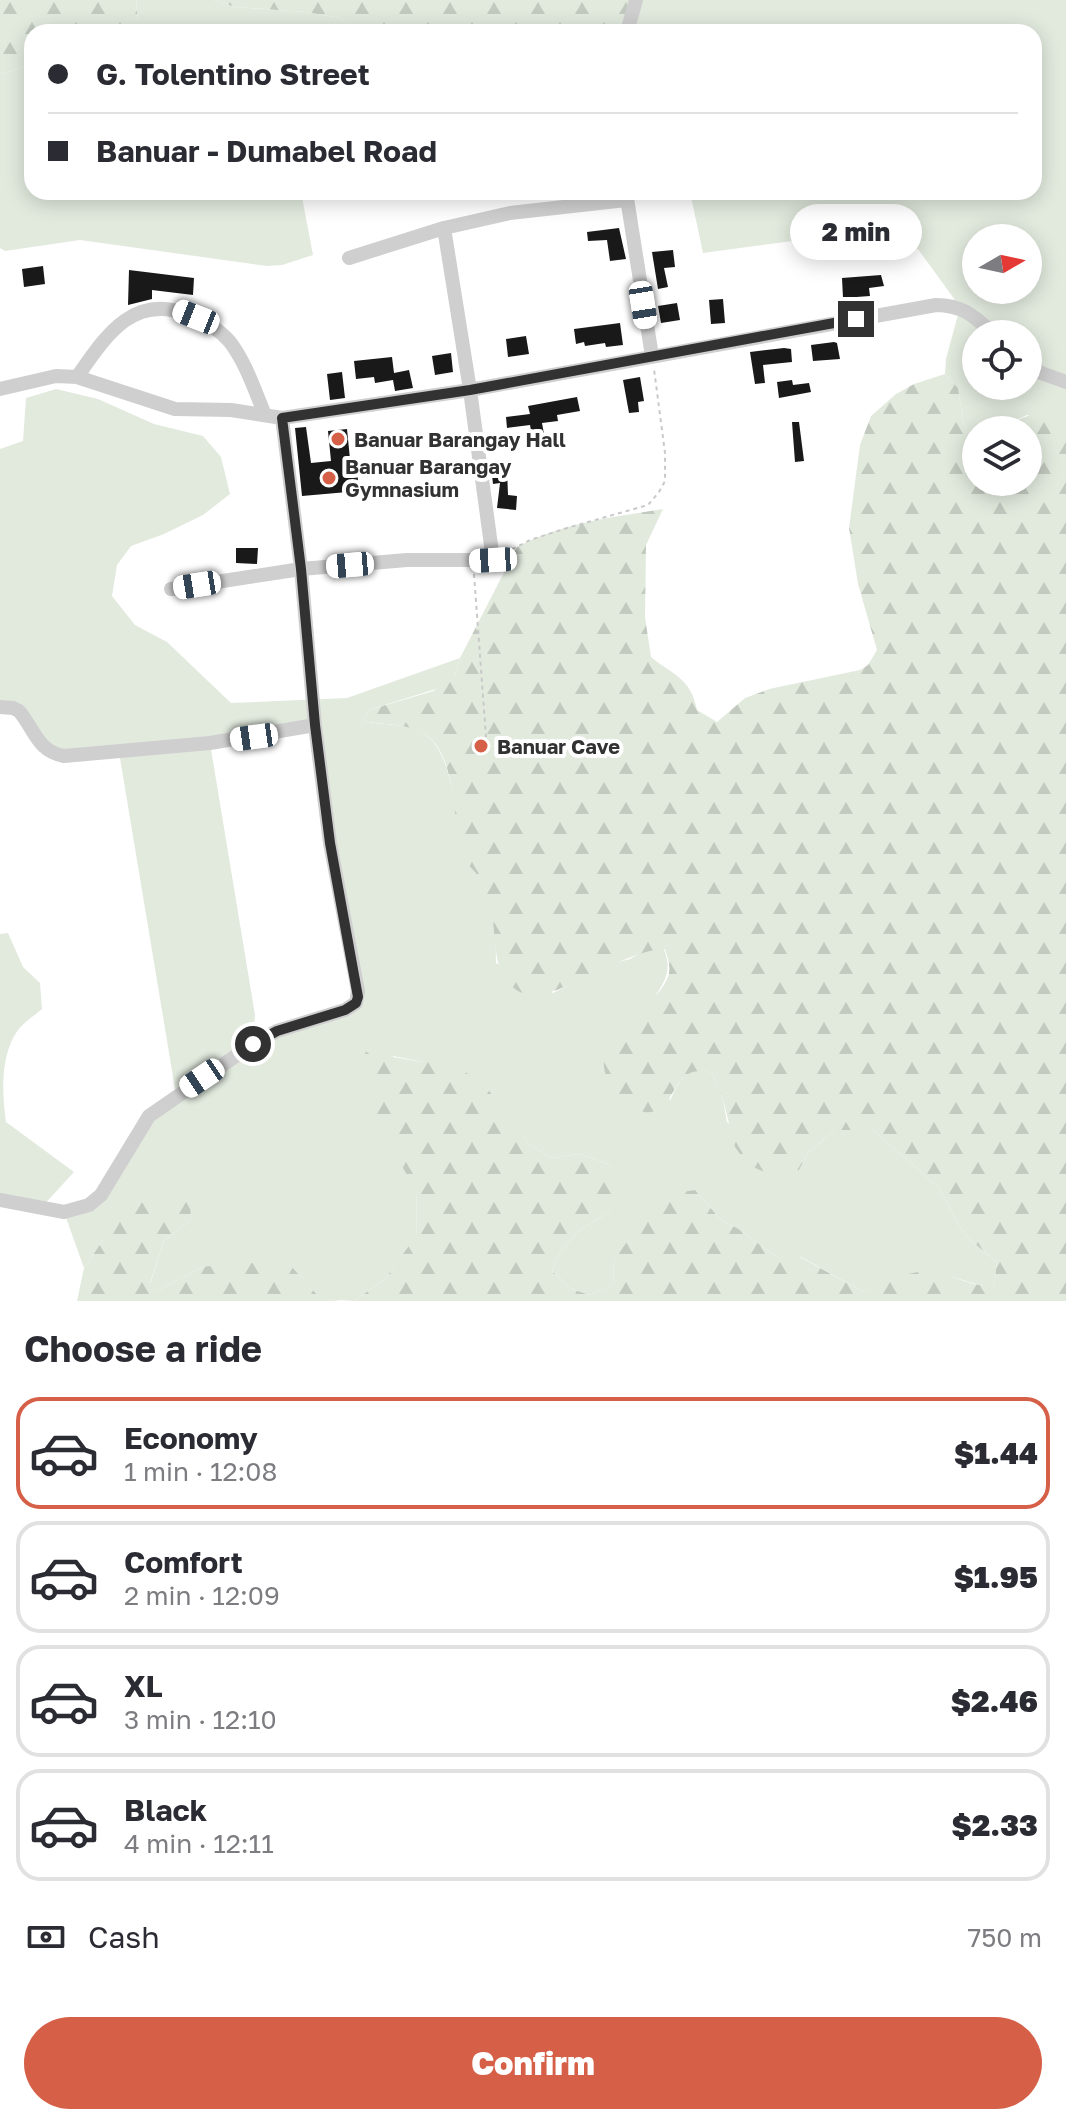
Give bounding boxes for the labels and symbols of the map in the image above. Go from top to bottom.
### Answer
callout: 2 min [790,203,922,259]
north arrow [962,224,1042,304]
car [627,279,659,331]
car [169,297,223,337]
route end [838,301,874,337]
place label: Banuar Barangay Hall [354,427,566,451]
marker: Banuar Barangay Hall [329,430,347,448]
place label: Banuar Barangay Gymnasium [345,454,512,501]
marker: Banuar Barangay Gymnasium [320,469,338,487]
car [468,547,518,573]
car [325,551,375,579]
car [171,569,223,601]
car [229,722,279,752]
place label: Banuar Cave [497,734,620,758]
marker: Banuar Cave [472,737,490,755]
route start [235,1026,271,1062]
car [175,1055,229,1101]

